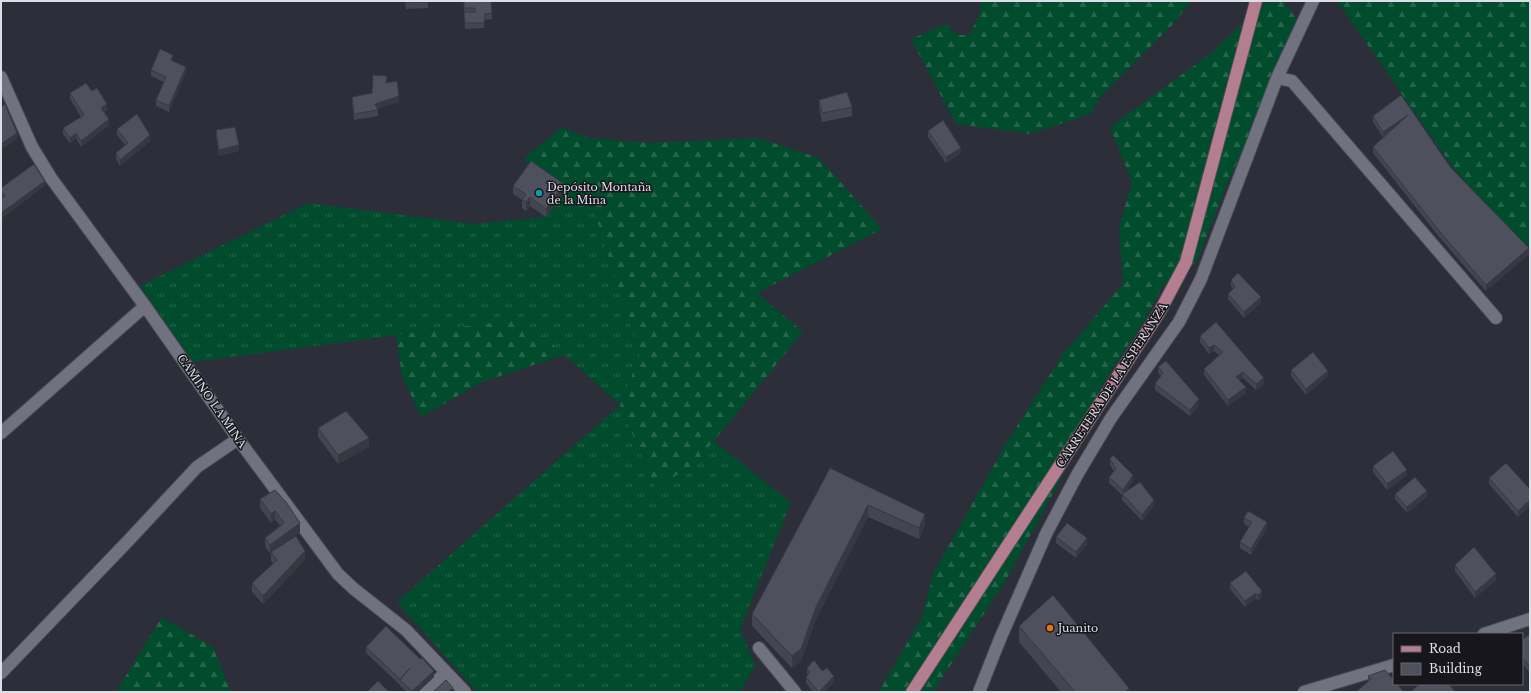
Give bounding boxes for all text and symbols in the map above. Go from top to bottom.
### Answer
place label: Depósito Montaña de la Mina [547,180,652,207]
marker: Depósito Montaña de la Mina [534,188,544,198]
street label: CARRETERA DE LA ESPERANZA [1053,299,1171,470]
street label: CAMINO LA MINA [174,351,250,451]
place label: Juanito [1056,621,1098,635]
marker: Juanito [1045,623,1055,633]
legend [1393,633,1523,685]
text: Road [1429,641,1461,656]
text: Building [1429,661,1483,676]

